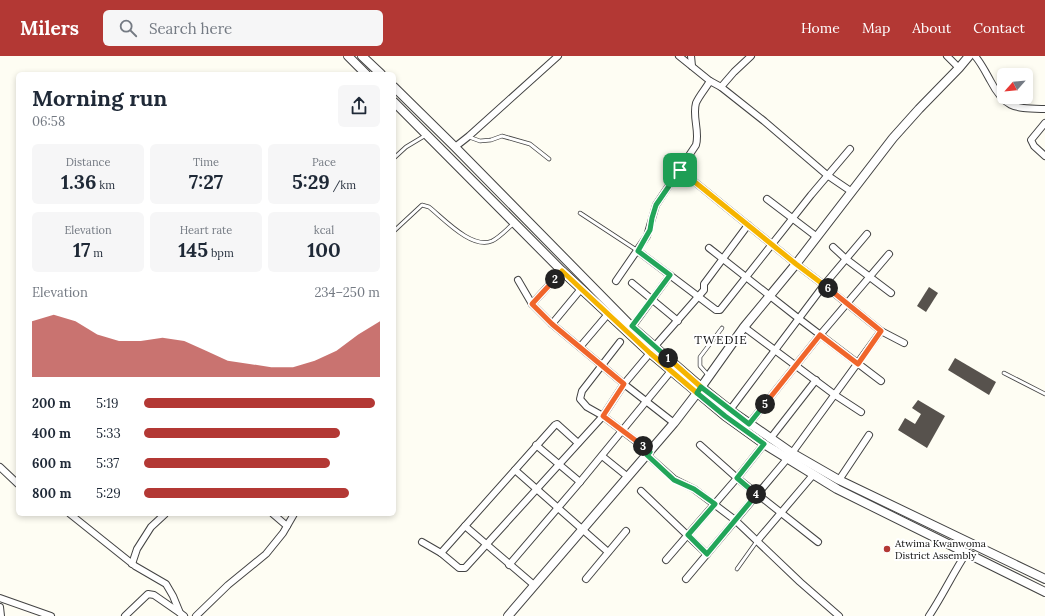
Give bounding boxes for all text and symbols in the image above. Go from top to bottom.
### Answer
search box [103,10,383,46]
text: Milers [20,16,79,40]
icon: search [117,17,139,39]
text: Search here [149,19,232,38]
text: Home [801,19,840,37]
text: Map [862,19,890,37]
text: About [912,19,951,37]
text: Contact [973,19,1025,37]
north arrow [997,68,1033,104]
map controls [997,68,1033,104]
text: Morning run [32,84,167,112]
button: share [338,85,380,127]
text: 06:58 [32,113,65,130]
pin [663,153,697,187]
text: Distance [66,155,110,169]
text: Time [193,155,219,169]
text: Pace [312,155,336,169]
icon: arrive [669,159,691,181]
text: 1.36 [61,169,96,194]
text: 7:27 [189,169,223,194]
text: 5:29 [292,169,330,194]
text: km [96,178,115,192]
text: /km [330,178,356,192]
text: Elevation [64,223,112,237]
text: Heart rate [180,223,232,237]
text: kcal [314,223,334,237]
text: 17 [73,237,90,262]
text: 145 [178,237,208,262]
text: 100 [307,237,341,262]
text: m [90,246,103,260]
text: bpm [208,246,234,260]
pin: 2 [545,269,565,289]
text: 2 [552,272,558,286]
pin: 6 [818,278,838,298]
text: 6 [825,281,831,295]
text: Elevation [32,284,88,301]
text: 234–250 m [314,284,380,301]
district label: TWEDIE [694,332,748,347]
pin: 1 [658,348,678,368]
text: 1 [666,351,670,365]
pin: 5 [755,394,775,414]
text: 200 m [32,395,71,412]
text: 5:19 [96,395,119,412]
text: 5 [762,397,768,411]
text: 400 m [32,425,71,442]
text: 5:33 [96,425,121,442]
pin: 3 [633,436,653,456]
text: 3 [640,439,646,453]
text: 600 m [32,455,71,472]
text: 5:37 [96,455,119,472]
pin: 4 [746,484,766,504]
text: 800 m [32,485,71,502]
text: 5:29 [96,485,121,502]
text: 4 [753,487,759,501]
place label: Atwima Kwanwoma District Assembly [894,537,986,562]
marker: Atwima Kwanwoma District Assembly [882,544,892,554]

